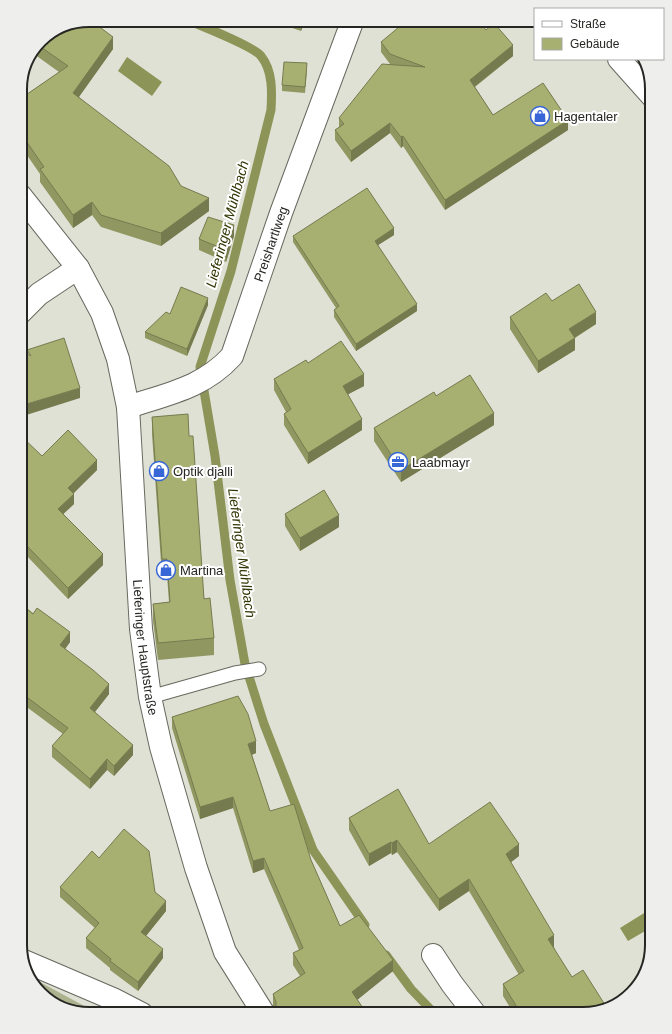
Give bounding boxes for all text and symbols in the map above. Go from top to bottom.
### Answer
legend [534,8,664,60]
text: Straße [570,17,606,31]
text: Gebäude [570,37,620,51]
shop icon: Hagentaler [529,105,551,127]
place label: Hagentaler [554,109,618,124]
water label: Lieferinger Mühlbach [202,159,252,289]
street label: Preishartlweg [251,204,290,284]
office icon: Laabmayr [387,451,409,473]
place label: Laabmayr [412,455,470,470]
shop icon: Optik djalli [148,460,170,482]
place label: Optik djalli [173,464,233,479]
water label: Lieferinger Mühlbach [225,487,259,619]
shop icon: Martina [155,559,177,581]
place label: Martina [180,563,224,578]
street label: Lieferinger Hauptstraße [131,579,161,717]

